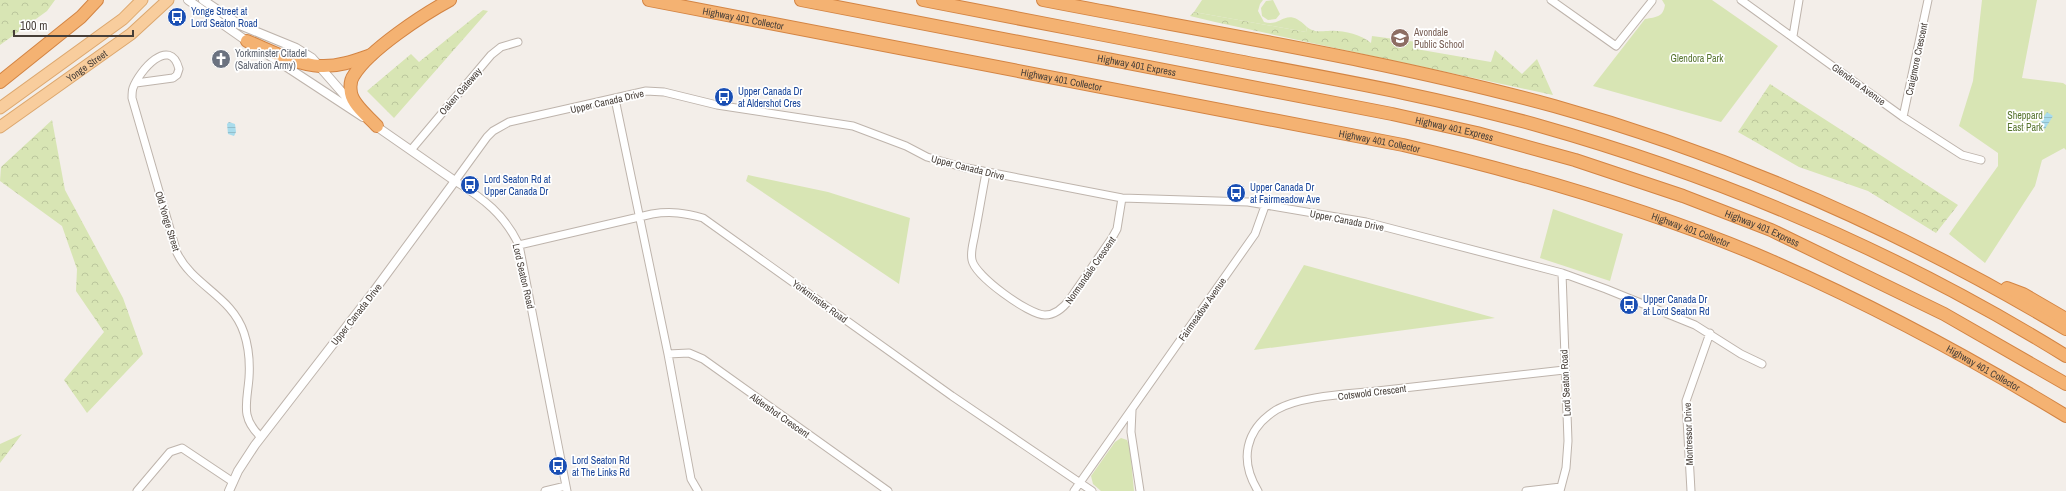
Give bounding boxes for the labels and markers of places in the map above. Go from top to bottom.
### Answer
place label: Yonge Street at Lord Seaton Road [191,5,258,30]
bus stop icon: Yonge Street at Lord Seaton Road [166,6,188,28]
place label: Avondale Public School [1413,26,1464,51]
school or university icon: Avondale Public School [1389,27,1411,49]
place label: Yorkminster Citadel (Salvation Army) [235,47,307,72]
church icon: Yorkminster Citadel (Salvation Army) [210,48,232,70]
place label: Upper Canada Dr at Aldershot Cres [738,85,803,110]
bus stop icon: Upper Canada Dr at Aldershot Cres [713,86,735,108]
place label: Lord Seaton Rd at Upper Canada Dr [484,173,551,198]
bus stop icon: Lord Seaton Rd at Upper Canada Dr [459,174,481,196]
place label: Upper Canada Dr at Fairmeadow Ave [1250,181,1321,206]
bus stop icon: Upper Canada Dr at Fairmeadow Ave [1225,182,1247,204]
place label: Upper Canada Dr at Lord Seaton Rd [1643,293,1710,318]
bus stop icon: Upper Canada Dr at Lord Seaton Rd [1618,294,1640,316]
place label: Lord Seaton Rd at The Links Rd [572,454,630,479]
bus stop icon: Lord Seaton Rd at The Links Rd [547,455,569,477]

